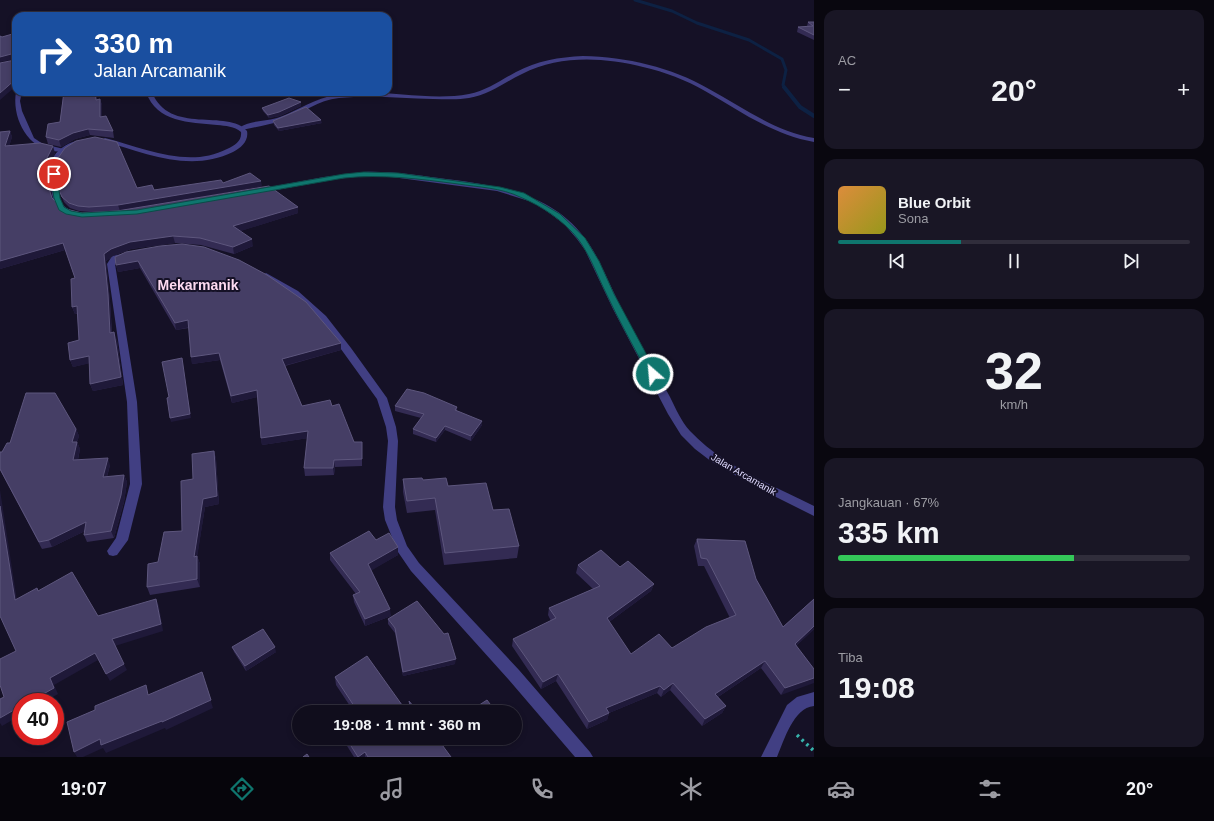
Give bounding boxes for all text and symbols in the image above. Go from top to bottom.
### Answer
icon: right [28,28,80,80]
text: 330 m [94,28,173,59]
text: AC [838,53,856,68]
text: Jalan Arcamanik [94,61,226,81]
text: 20° [991,74,1037,107]
text: − [838,77,851,102]
text: + [1177,77,1190,102]
pin [37,157,71,191]
icon: arrive [43,163,65,185]
text: Blue Orbit [898,194,971,211]
text: Sona [898,211,928,226]
icon: previous [886,250,908,272]
icon: pause [1003,250,1025,272]
icon: next [1120,250,1142,272]
district label: Mekarmanik [158,277,239,293]
text: 32 [985,342,1043,400]
position arrow [632,353,674,395]
text: km/h [1000,397,1028,412]
street label: Jalan Arcamanik [709,451,779,498]
text: Jangkauan · 67% [838,495,939,510]
text: 335 km [838,516,940,549]
text: Tiba [838,650,863,665]
text: 19:08 [838,671,915,704]
speed limit sign: 40 [12,693,64,745]
text: 19:08 · 1 mnt · 360 m [333,716,481,733]
icon: directions [228,775,256,803]
icon: music [378,775,406,803]
icon: phone [528,775,556,803]
icon: climate [677,775,705,803]
icon: car [827,775,855,803]
icon: filters [976,775,1004,803]
text: 19:07 [61,779,107,799]
text: 20° [1126,779,1153,799]

